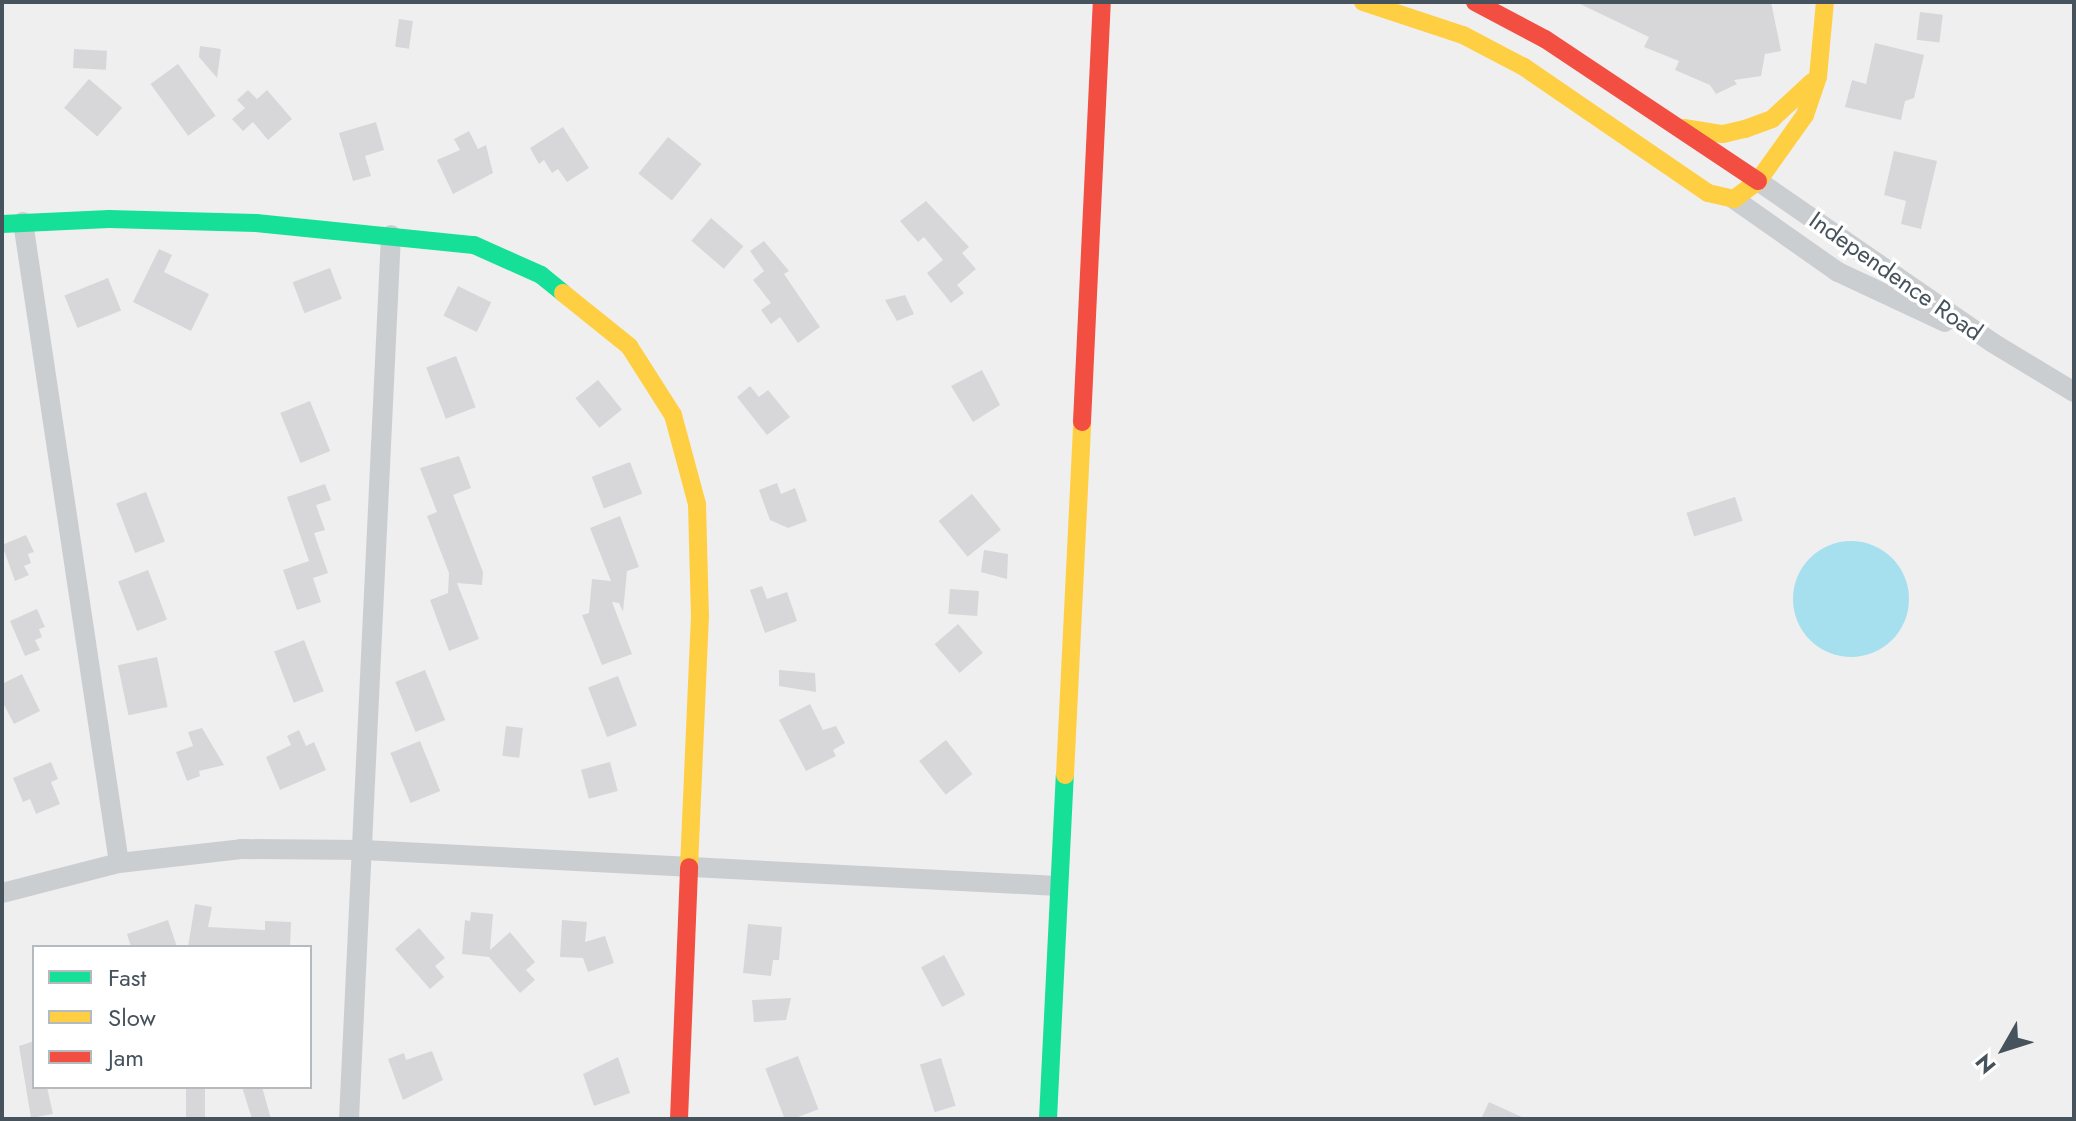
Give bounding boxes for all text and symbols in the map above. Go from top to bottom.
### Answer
street label: Independence Road [1804,206,1988,346]
legend [32,945,312,1089]
text: Fast [108,960,146,995]
text: Slow [108,1000,156,1035]
north arrow [1964,1009,2044,1089]
text: Jam [108,1040,144,1075]
text: N [1967,1047,2003,1081]

